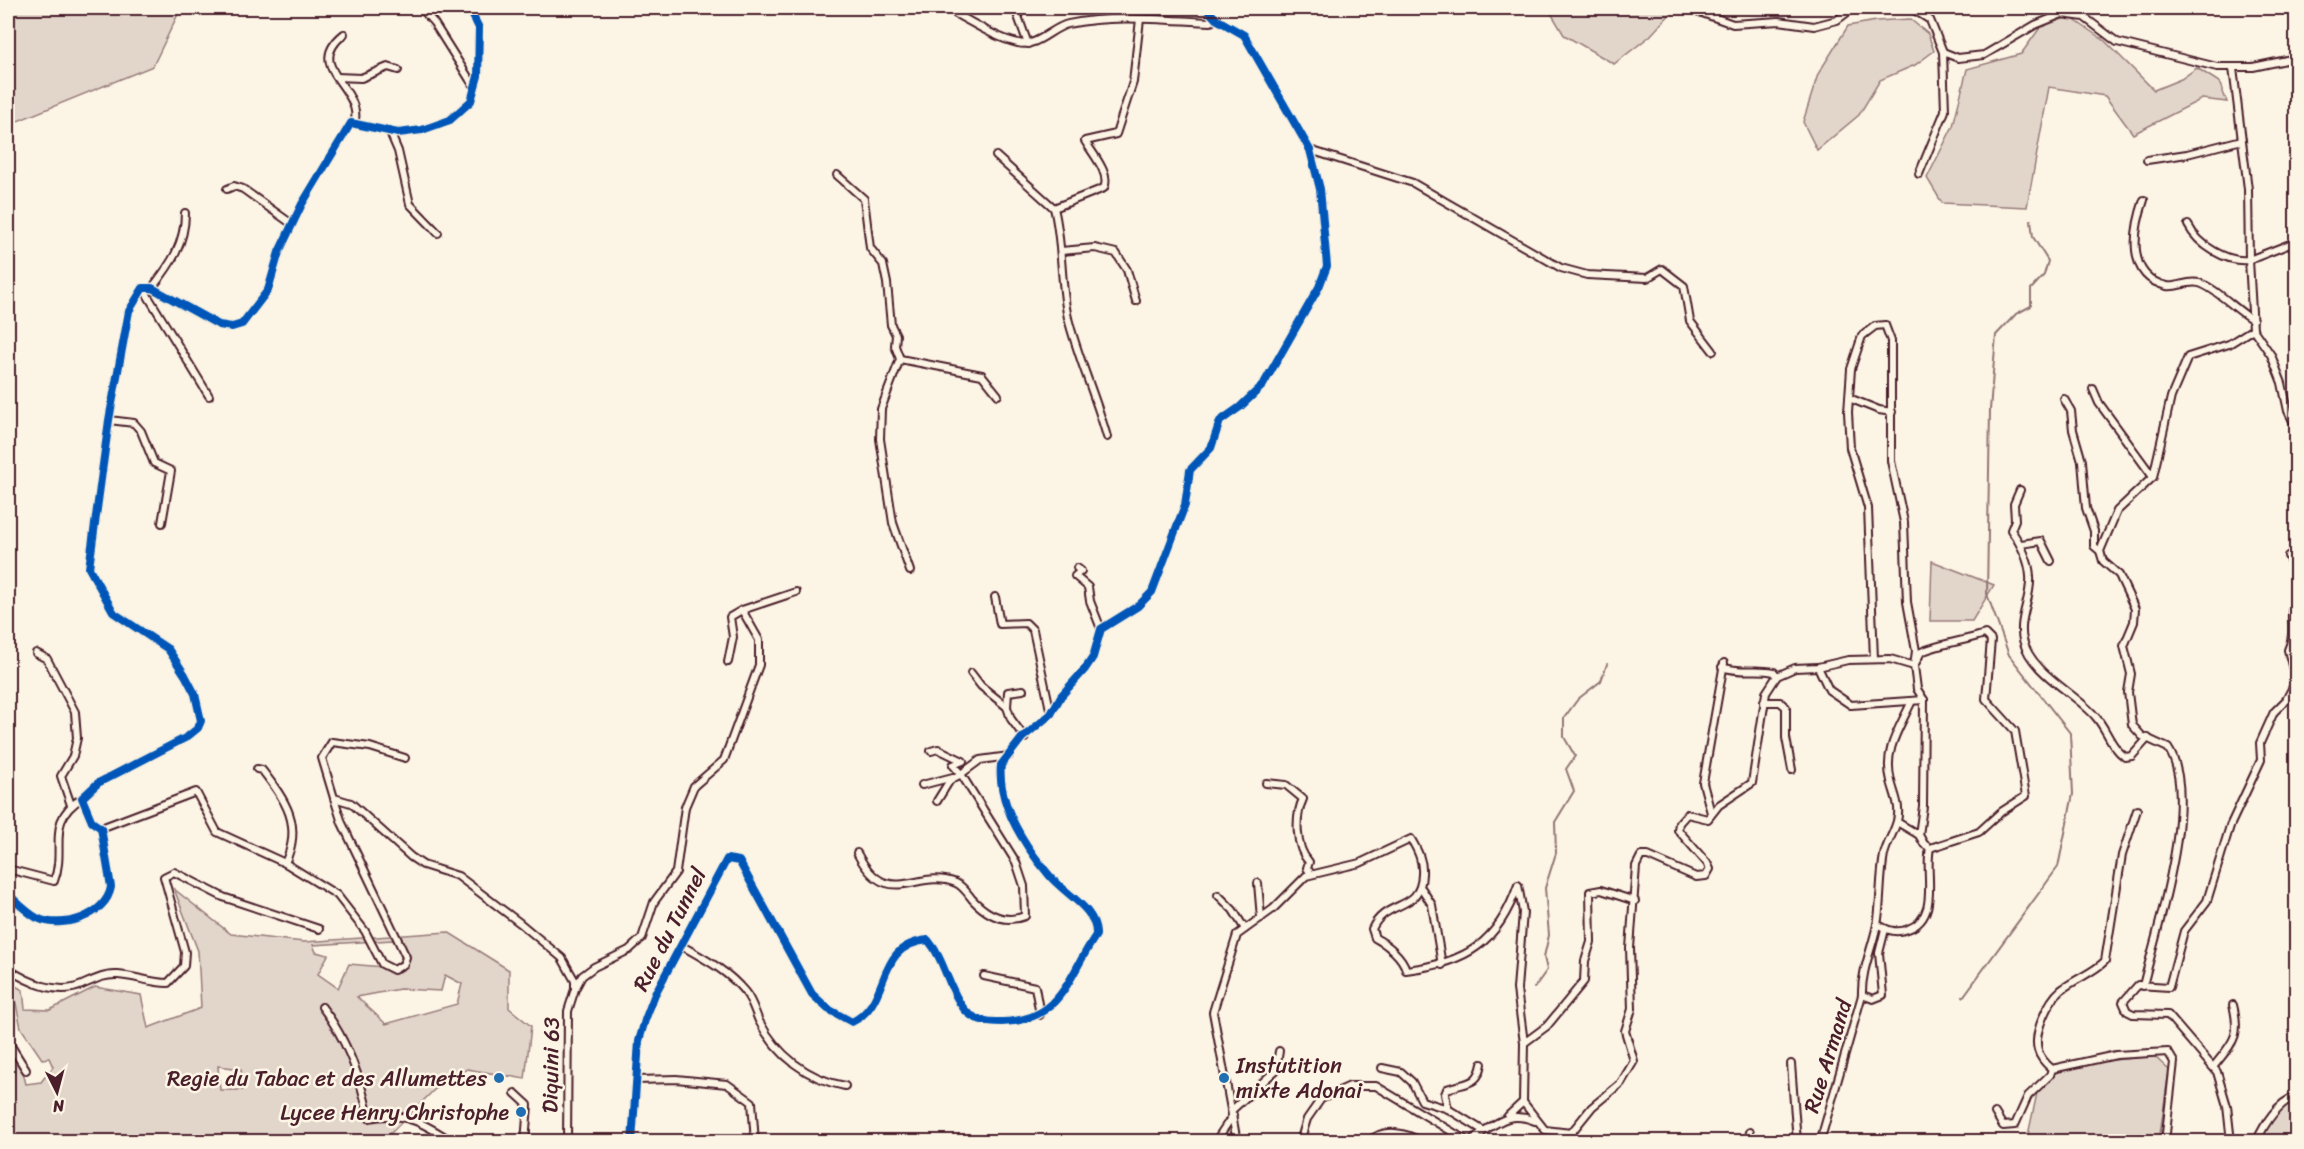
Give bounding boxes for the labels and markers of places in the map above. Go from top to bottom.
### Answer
place label: Instutition mixte Adonai [1235,1046,1363,1110]
place label: Regie du Tabac et des Allumettes [167,1059,488,1098]
marker: Regie du Tabac et des Allumettes [492,1071,506,1085]
marker: Instutition mixte Adonai [1217,1071,1231,1085]
place label: Lycee Henry Christophe [280,1093,509,1132]
marker: Lycee Henry Christophe [514,1105,528,1119]

